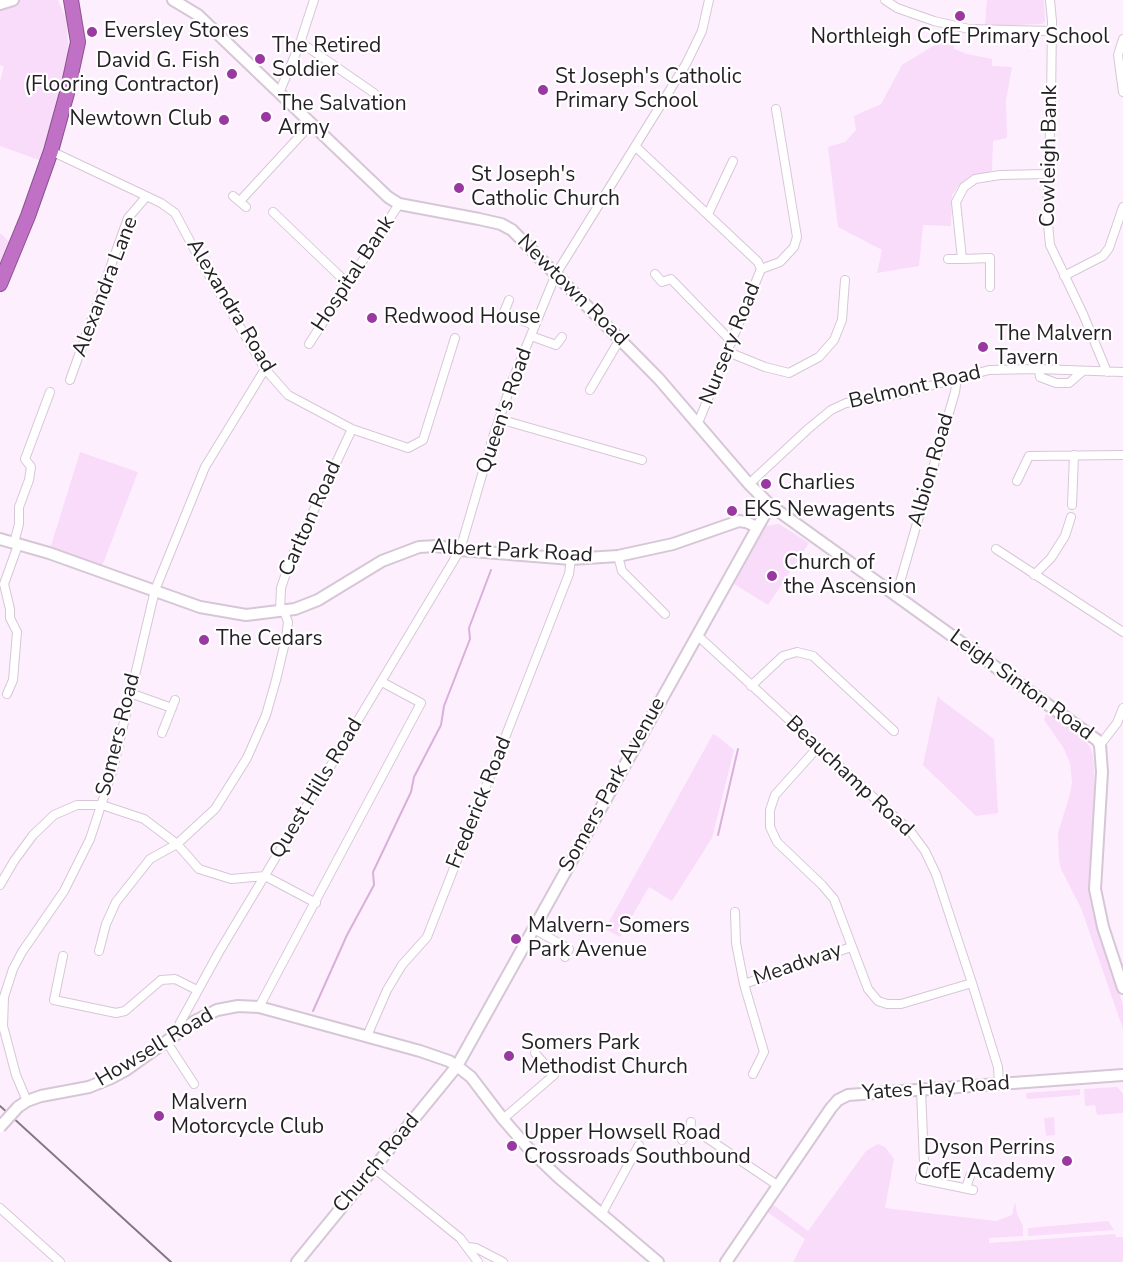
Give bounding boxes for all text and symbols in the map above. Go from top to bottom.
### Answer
marker: Northleigh CofE Primary School [953,9,967,23]
place label: Eversley Stores [104,19,249,45]
marker: Eversley Stores [85,25,99,39]
place label: Northleigh CofE Primary School [810,25,1110,51]
place label: The Retired Soldier [272,34,381,84]
place label: David G. Fish (Flooring Contractor) [24,49,220,99]
marker: The Retired Soldier [253,52,267,66]
place label: St Joseph's Catholic Primary School [555,65,741,115]
marker: David G. Fish (Flooring Contractor) [225,67,239,81]
marker: St Joseph's Catholic Primary School [536,83,550,97]
street label: Cowleigh Bank [1036,85,1064,227]
place label: The Salvation Army [278,92,407,142]
place label: Newtown Club [69,107,212,133]
marker: The Salvation Army [259,110,273,124]
marker: Newtown Club [217,113,231,127]
place label: St Joseph's Catholic Church [471,163,620,213]
marker: St Joseph's Catholic Church [452,181,466,195]
street label: Hospital Bank [307,211,401,337]
street label: Alexandra Lane [68,213,144,361]
street label: Newtown Road [511,230,633,352]
street label: Alexandra Road [180,235,280,377]
street label: Nursery Road [695,279,767,409]
place label: Redwood House [384,305,540,331]
marker: Redwood House [365,311,379,325]
place label: The Malvern Tavern [995,322,1112,372]
marker: The Malvern Tavern [976,340,990,354]
street label: Queen's Road [472,345,538,477]
street label: Belmont Road [847,361,983,415]
street label: Albion Road [904,411,960,529]
street label: Carlton Road [274,457,348,581]
place label: Charlies [778,471,855,497]
marker: Charlies [759,477,773,491]
place label: EKS Newagents [744,498,895,524]
marker: EKS Newagents [725,504,739,518]
street label: Albert Park Road [430,535,594,569]
place label: Church of the Ascension [784,551,916,601]
marker: Church of the Ascension [765,569,779,583]
street label: Leigh Sinton Road [944,625,1098,747]
place label: The Cedars [216,627,323,653]
marker: The Cedars [197,633,211,647]
street label: Somers Road [92,671,146,799]
street label: Somers Park Avenue [555,693,671,877]
street label: Beauchamp Road [780,711,918,843]
street label: Quest Hills Road [265,714,369,864]
street label: Frederick Road [442,733,518,873]
place label: Malvern- Somers Park Avenue [528,914,690,964]
marker: Malvern- Somers Park Avenue [509,932,523,946]
street label: Meadway [751,938,845,992]
street label: Howsell Road [92,1003,218,1093]
place label: Somers Park Methodist Church [521,1031,688,1081]
marker: Somers Park Methodist Church [502,1049,516,1063]
street label: Yates Hay Road [861,1071,1011,1107]
place label: Malvern Motorcycle Club [171,1091,324,1141]
marker: Malvern Motorcycle Club [152,1109,166,1123]
street label: Church Road [328,1110,426,1218]
place label: Upper Howsell Road Crossroads Southbound [524,1121,751,1171]
place label: Dyson Perrins CofE Academy [917,1136,1055,1186]
marker: Upper Howsell Road Crossroads Southbound [505,1139,519,1153]
marker: Dyson Perrins CofE Academy [1060,1154,1074,1168]

